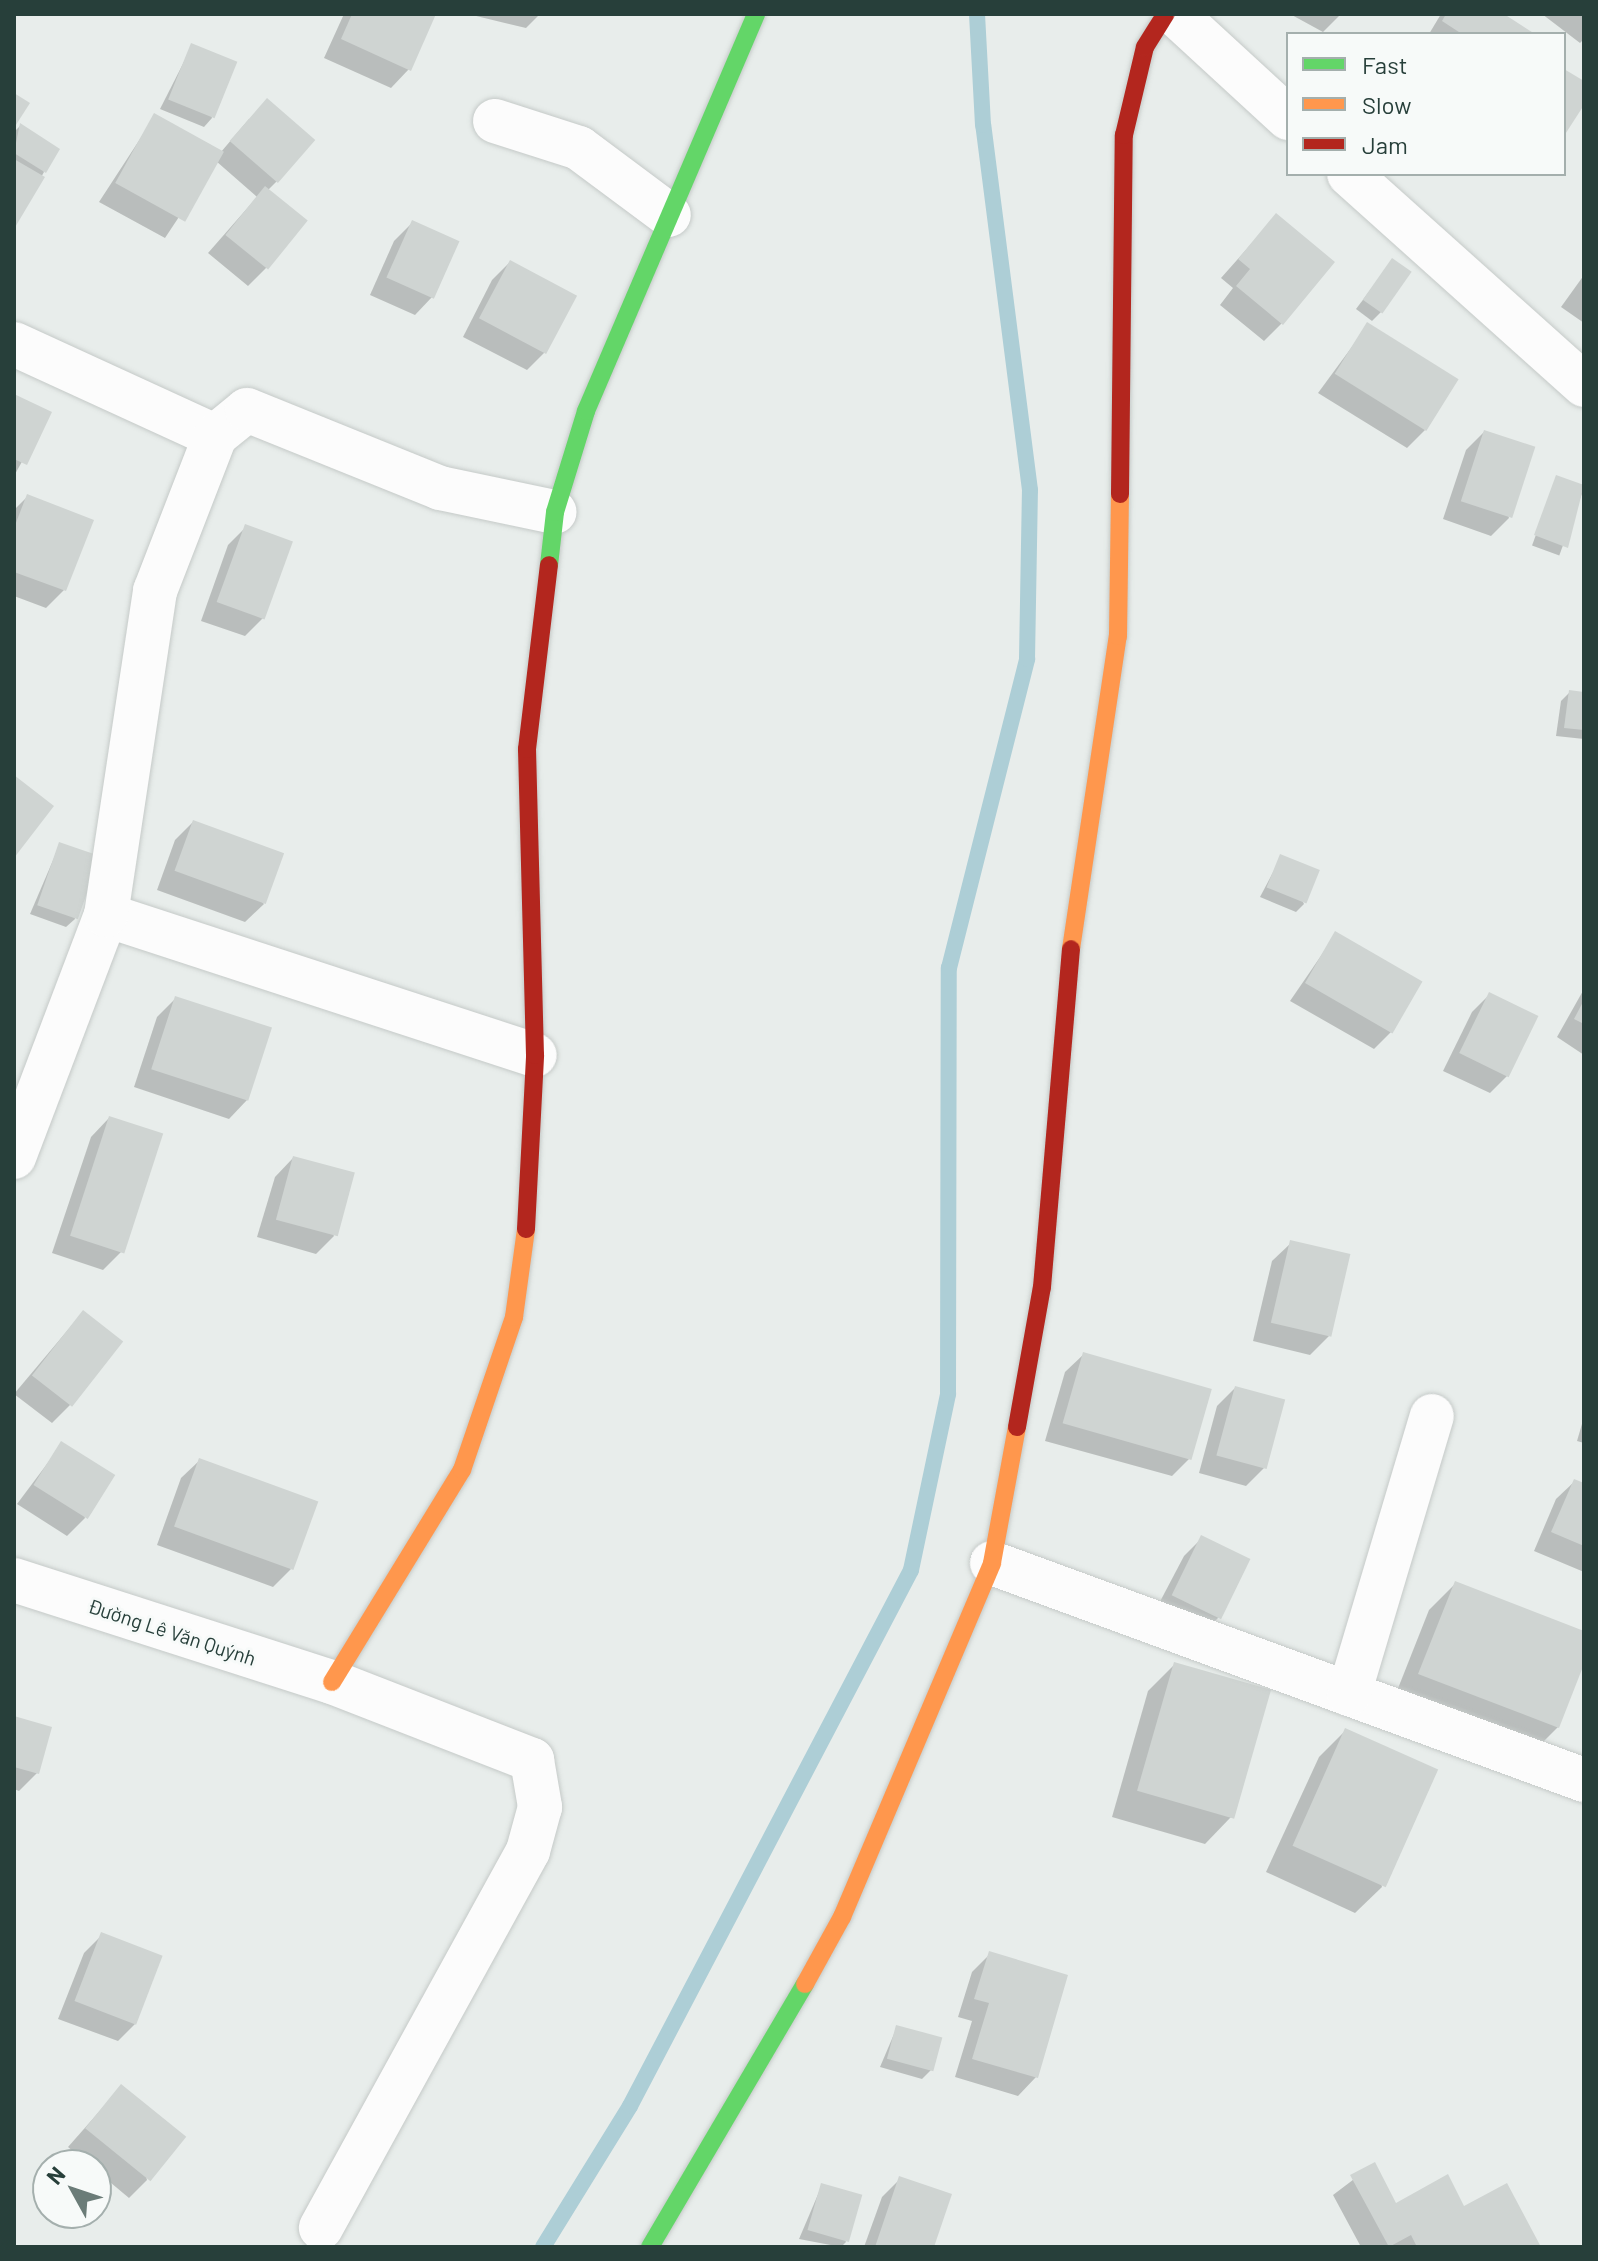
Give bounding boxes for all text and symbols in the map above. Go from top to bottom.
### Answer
legend [1286,32,1566,176]
text: Fast [1362,50,1407,79]
text: Slow [1362,90,1411,119]
text: Jam [1362,130,1408,159]
street label: Đường Lê Văn Quýnh [85,1594,259,1670]
north arrow [32,2149,112,2229]
text: N [40,2161,70,2189]

